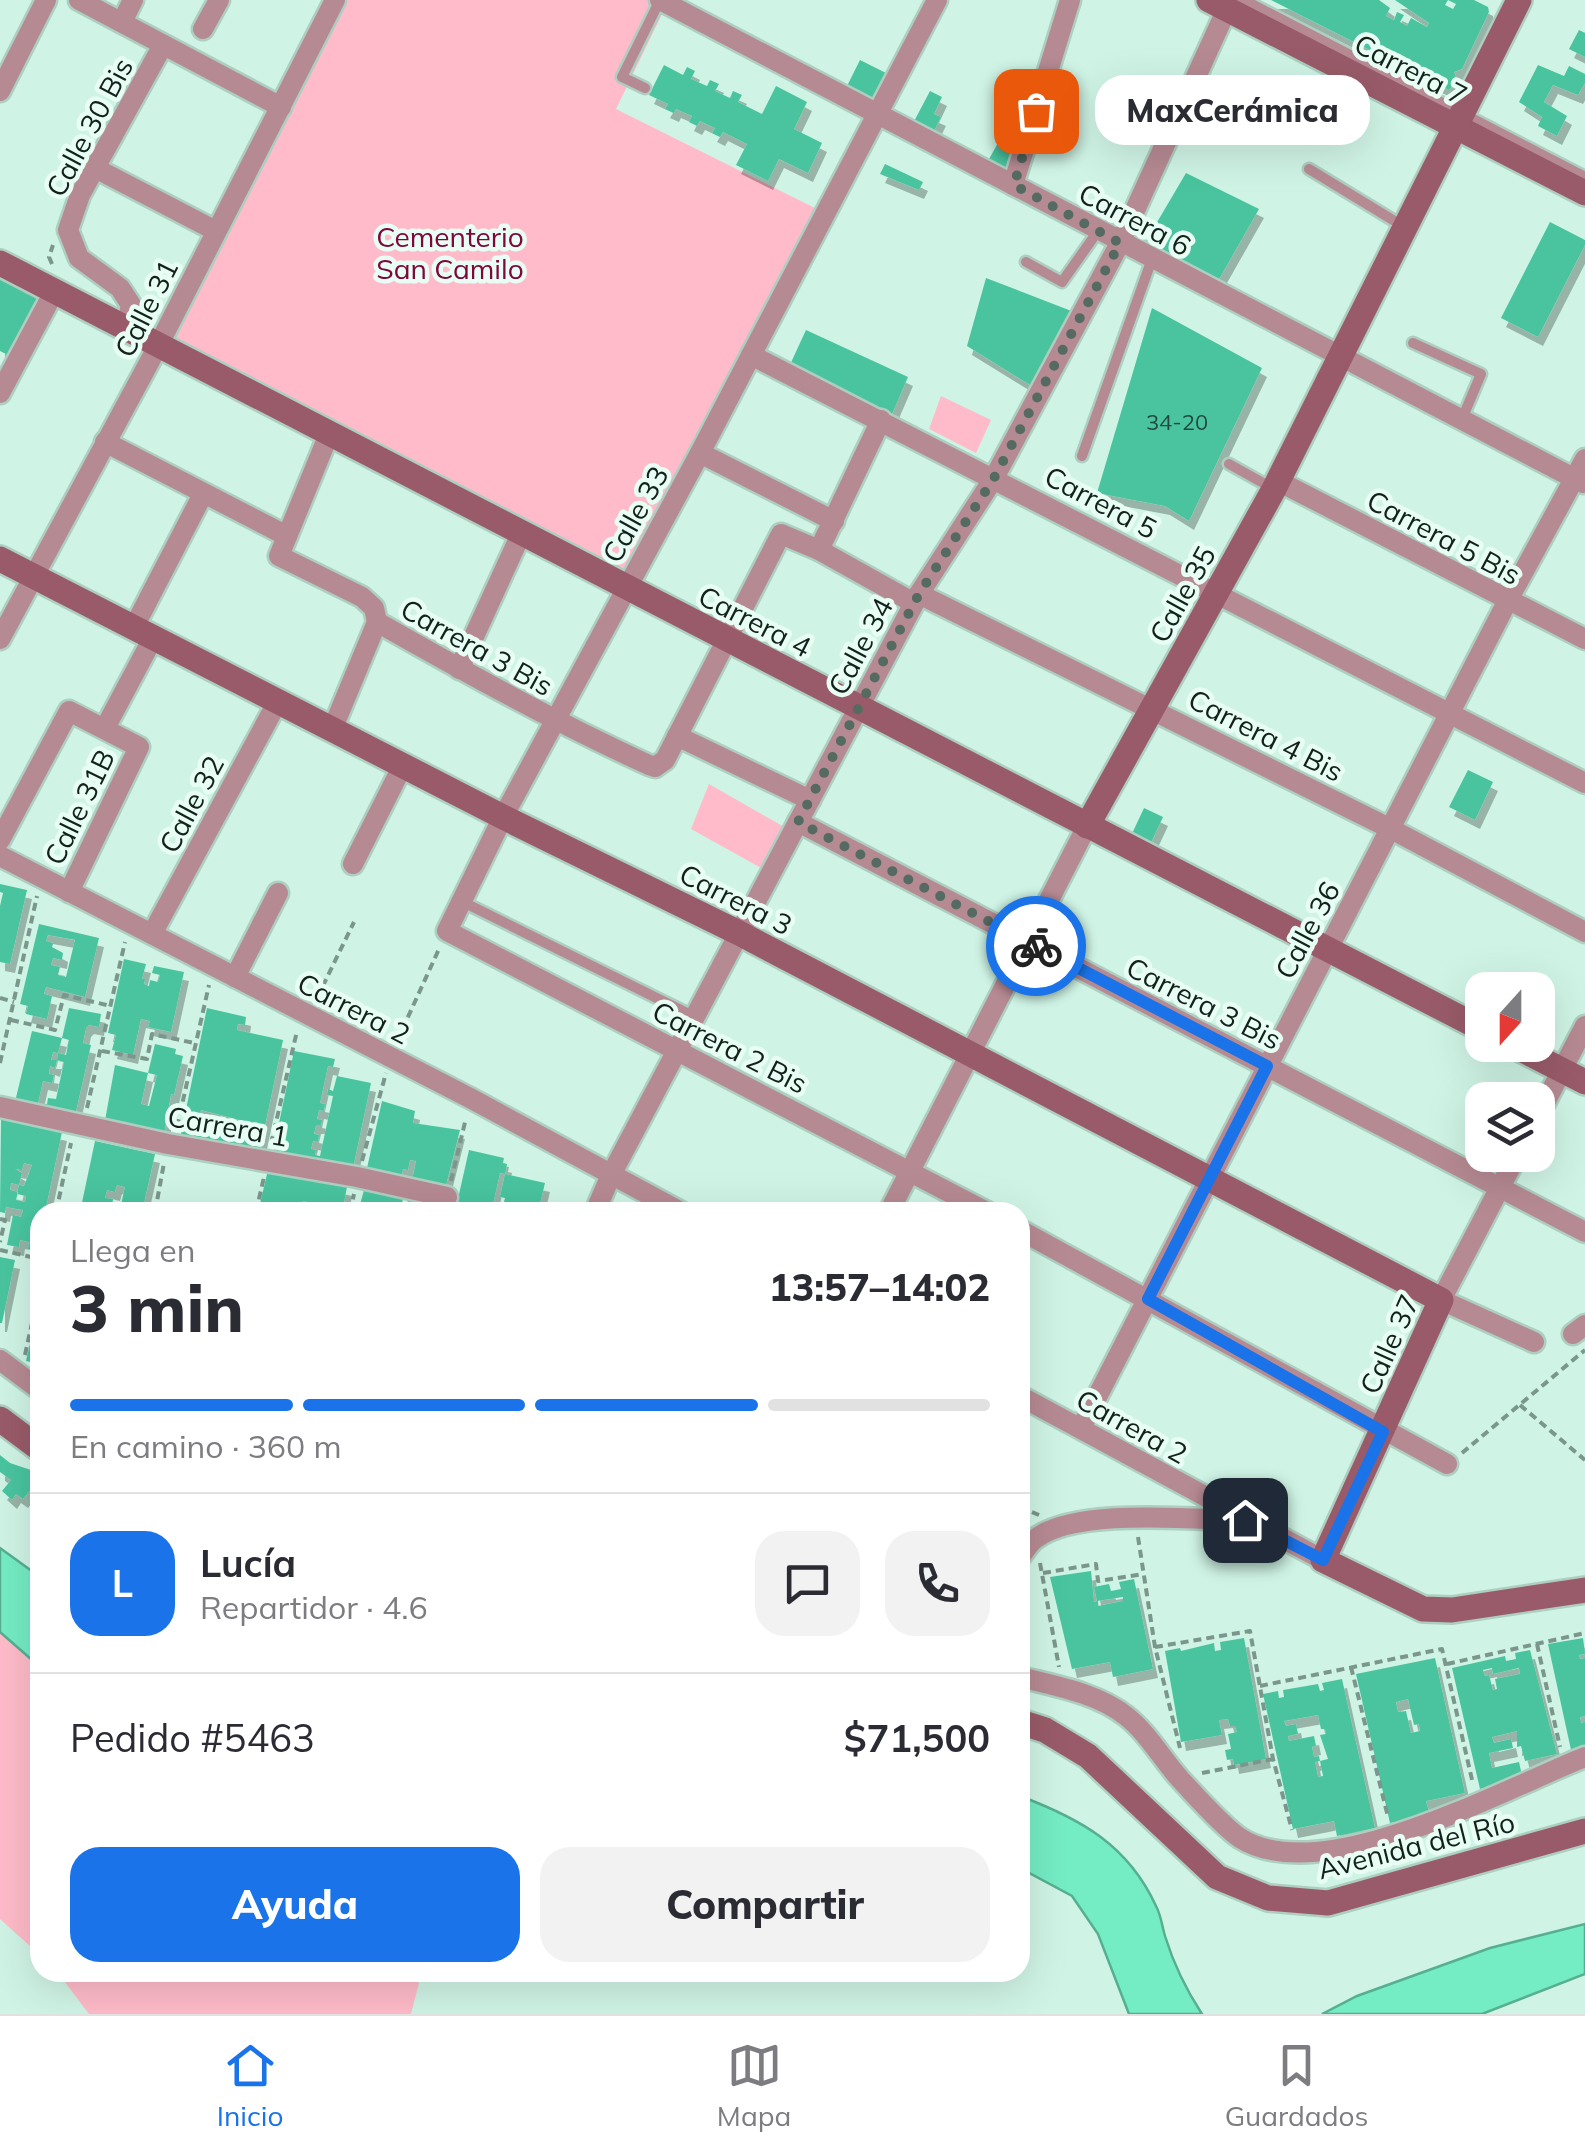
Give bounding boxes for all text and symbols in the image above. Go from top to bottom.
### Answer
street label: Carrera 7 [1349,26,1473,112]
street label: Calle 30 Bis [38,52,140,202]
pin [994,69,1079,154]
callout: MaxCerámica [1096,76,1371,146]
icon: bag [1009,84,1064,139]
text: MaxCerámica [1126,90,1339,130]
street label: Carrera 6 [1073,175,1197,263]
park label: Cementerio San Camilo [376,219,524,286]
street label: Calle 31 [107,253,185,363]
house number: 34-20 [1146,408,1208,436]
street label: Carrera 5 [1039,458,1163,546]
street label: Calle 33 [594,460,676,568]
street label: Carrera 5 Bis [1361,482,1527,592]
street label: Calle 35 [1141,540,1223,648]
street label: Carrera 4 [693,578,817,664]
street label: Carrera 3 Bis [395,591,559,703]
street label: Calle 34 [820,591,900,701]
street label: Carrera 4 Bis [1183,681,1349,789]
street label: Calle 31B [36,744,122,870]
street label: Calle 32 [151,749,231,859]
street label: Carrera 3 [674,856,798,942]
street label: Calle 36 [1267,875,1347,985]
courier [986,896,1086,996]
icon: bike [1009,919,1064,974]
street label: Carrera 3 Bis [1121,949,1287,1057]
street label: Carrera 2 [292,965,416,1051]
north arrow [1465,972,1555,1062]
map controls [1465,972,1555,1172]
street label: Carrera 2 Bis [647,993,813,1101]
button: layers [1465,1082,1555,1172]
street label: Carrera 1 [165,1098,291,1154]
text: Llega en [70,1230,195,1270]
text: 13:57–14:02 [769,1263,990,1311]
text: 3 min [70,1267,244,1348]
street label: Calle 37 [1352,1289,1426,1399]
street label: Carrera 2 [1070,1381,1194,1471]
text: En camino · 360 m [70,1426,342,1466]
pin [1203,1478,1288,1563]
icon: home [1218,1493,1273,1548]
button: chat [755,1531,860,1636]
button: phone [885,1531,990,1636]
text: Lucía [200,1539,296,1587]
text: L [112,1559,133,1607]
text: Repartidor · 4.6 [200,1587,428,1627]
text: Pedido #5463 [70,1714,315,1762]
text: $71,500 [844,1714,990,1762]
street label: Avenida del Río [1314,1804,1518,1886]
button: Ayuda [70,1847,520,1962]
button: Compartir [540,1847,990,1962]
tab: Inicio [217,2038,284,2133]
tab: Mapa [717,2038,791,2133]
tab: Guardados [1225,2038,1368,2133]

